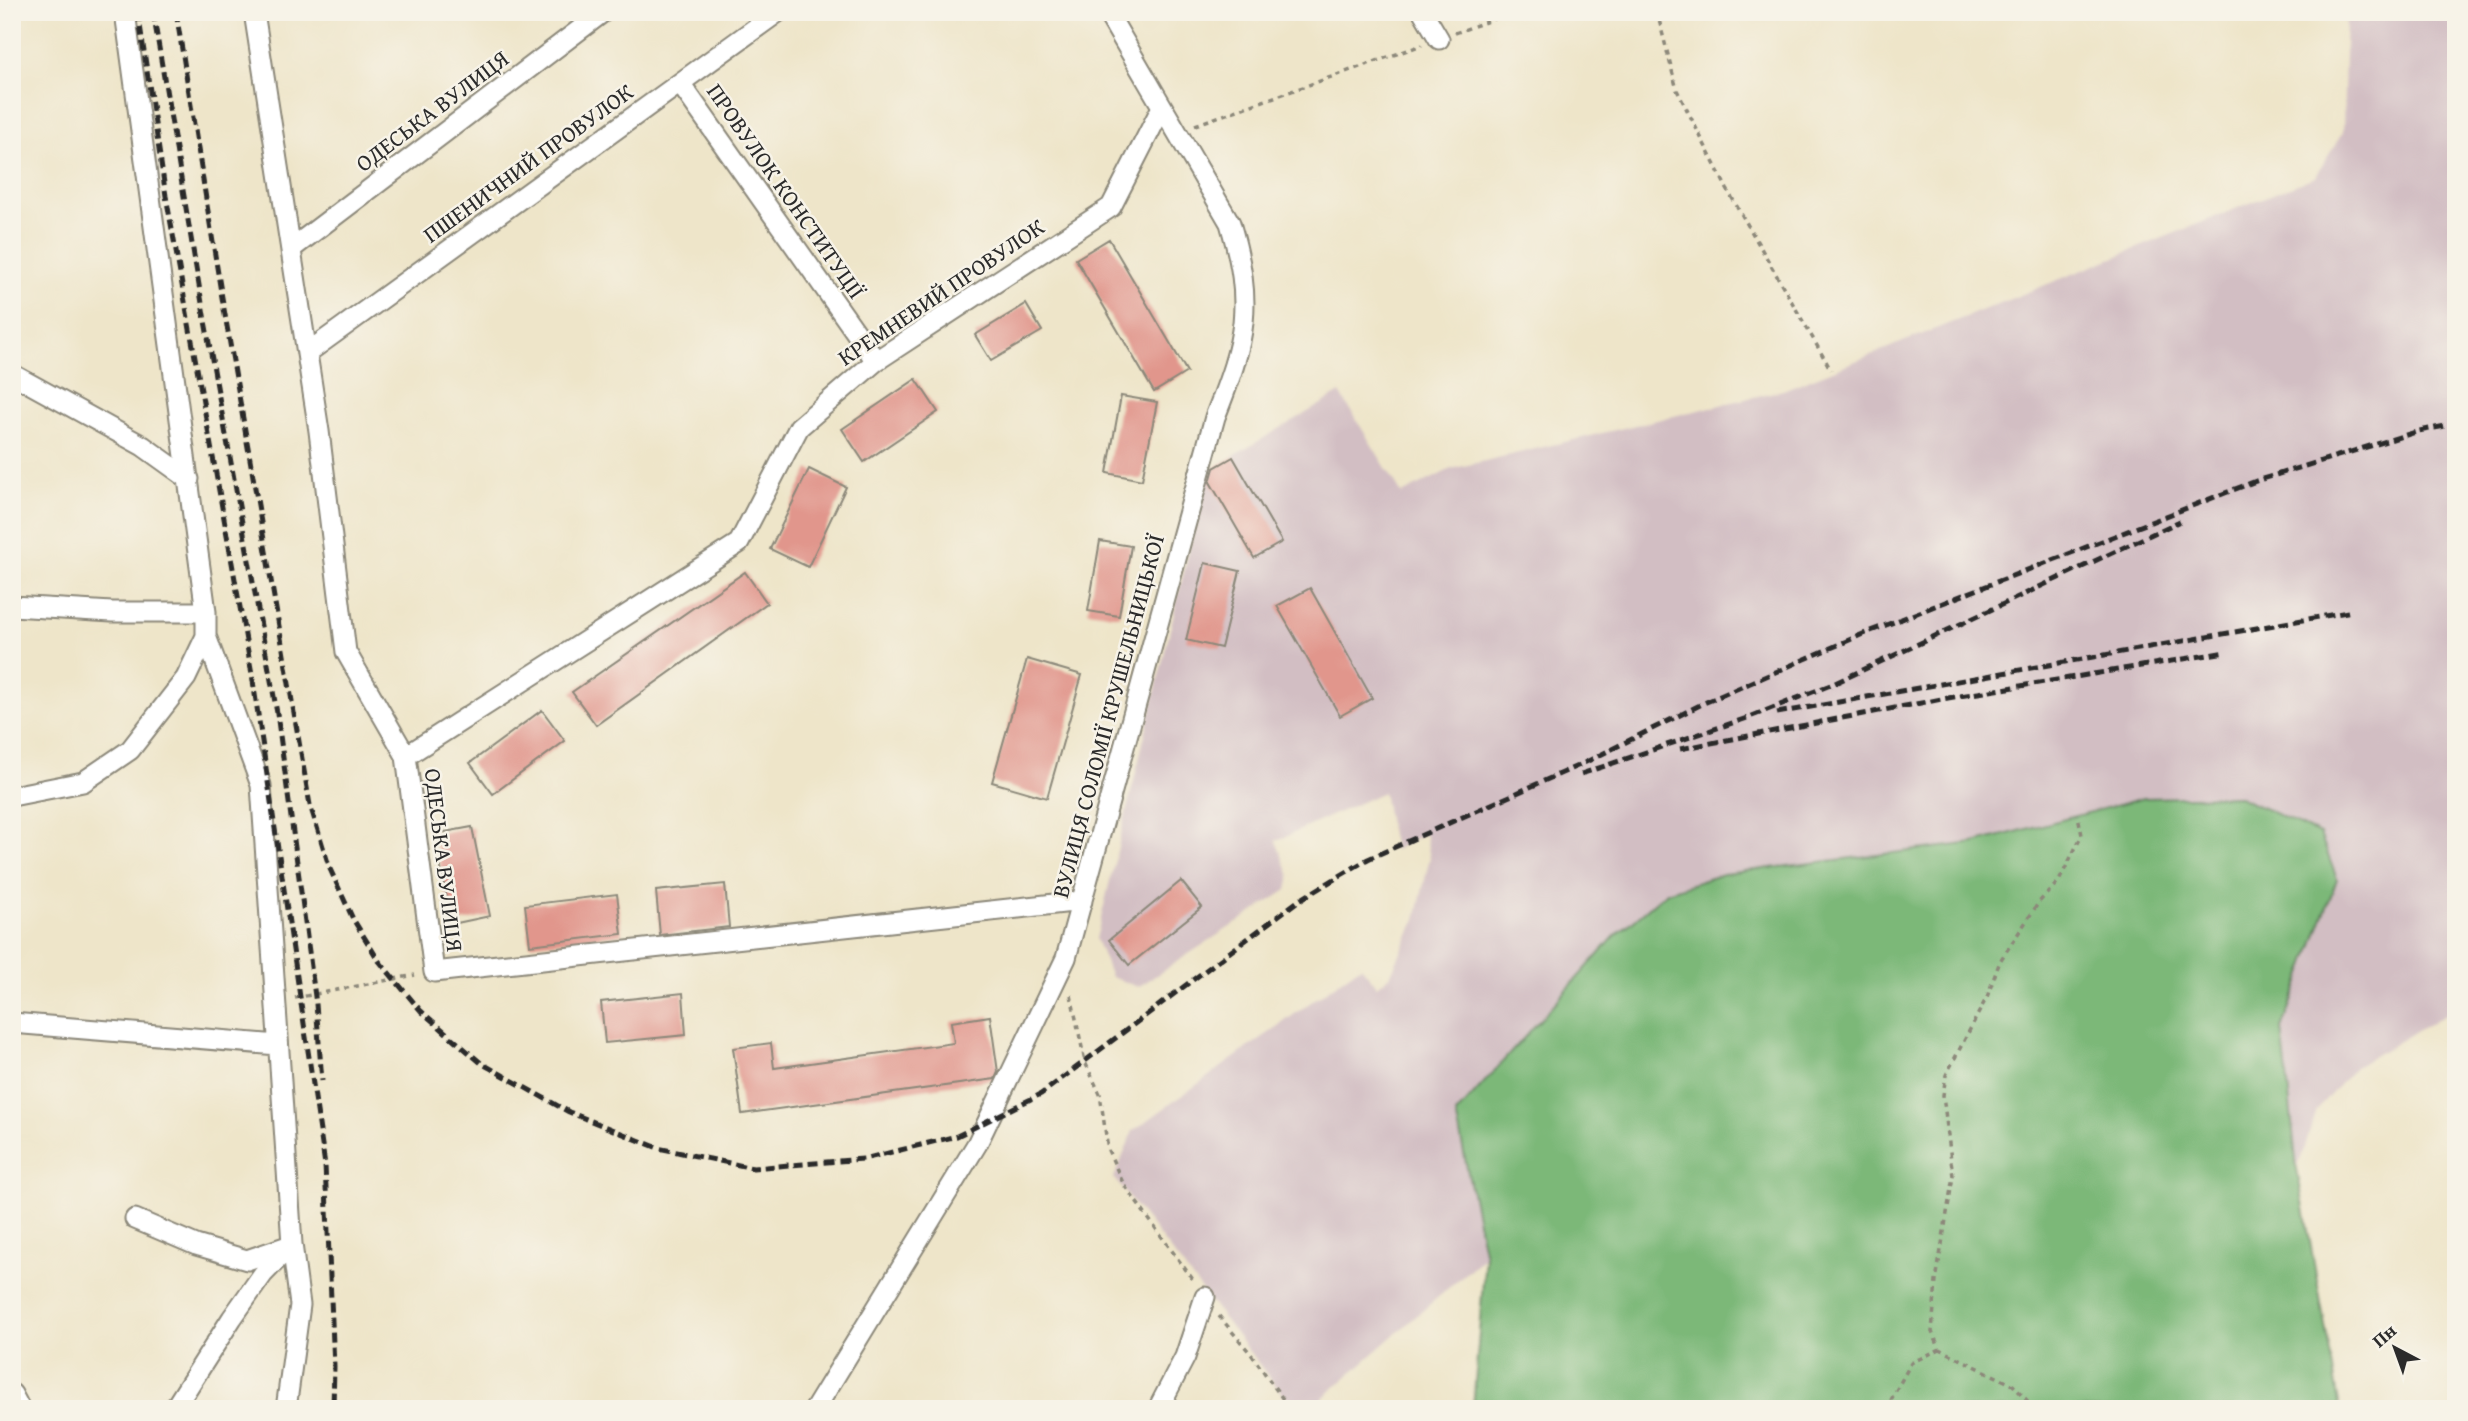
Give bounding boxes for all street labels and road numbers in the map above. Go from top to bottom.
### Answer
street label: ОДЕСЬКА ВУЛИЦЯ [348,42,516,179]
street label: ПШЕНИЧНИЙ ПРОВУЛОК [416,75,640,250]
street label: ПРОВУЛОК КОНСТИТУЦІЇ [699,76,873,305]
street label: КРЕМНЕВИЙ ПРОВУЛОК [831,210,1051,373]
street label: ВУЛИЦЯ СОЛОМІЇ КРУШЕЛЬНИЦЬКОЇ [1043,530,1172,901]
street label: ОДЕСЬКА ВУЛИЦЯ [417,766,472,954]

